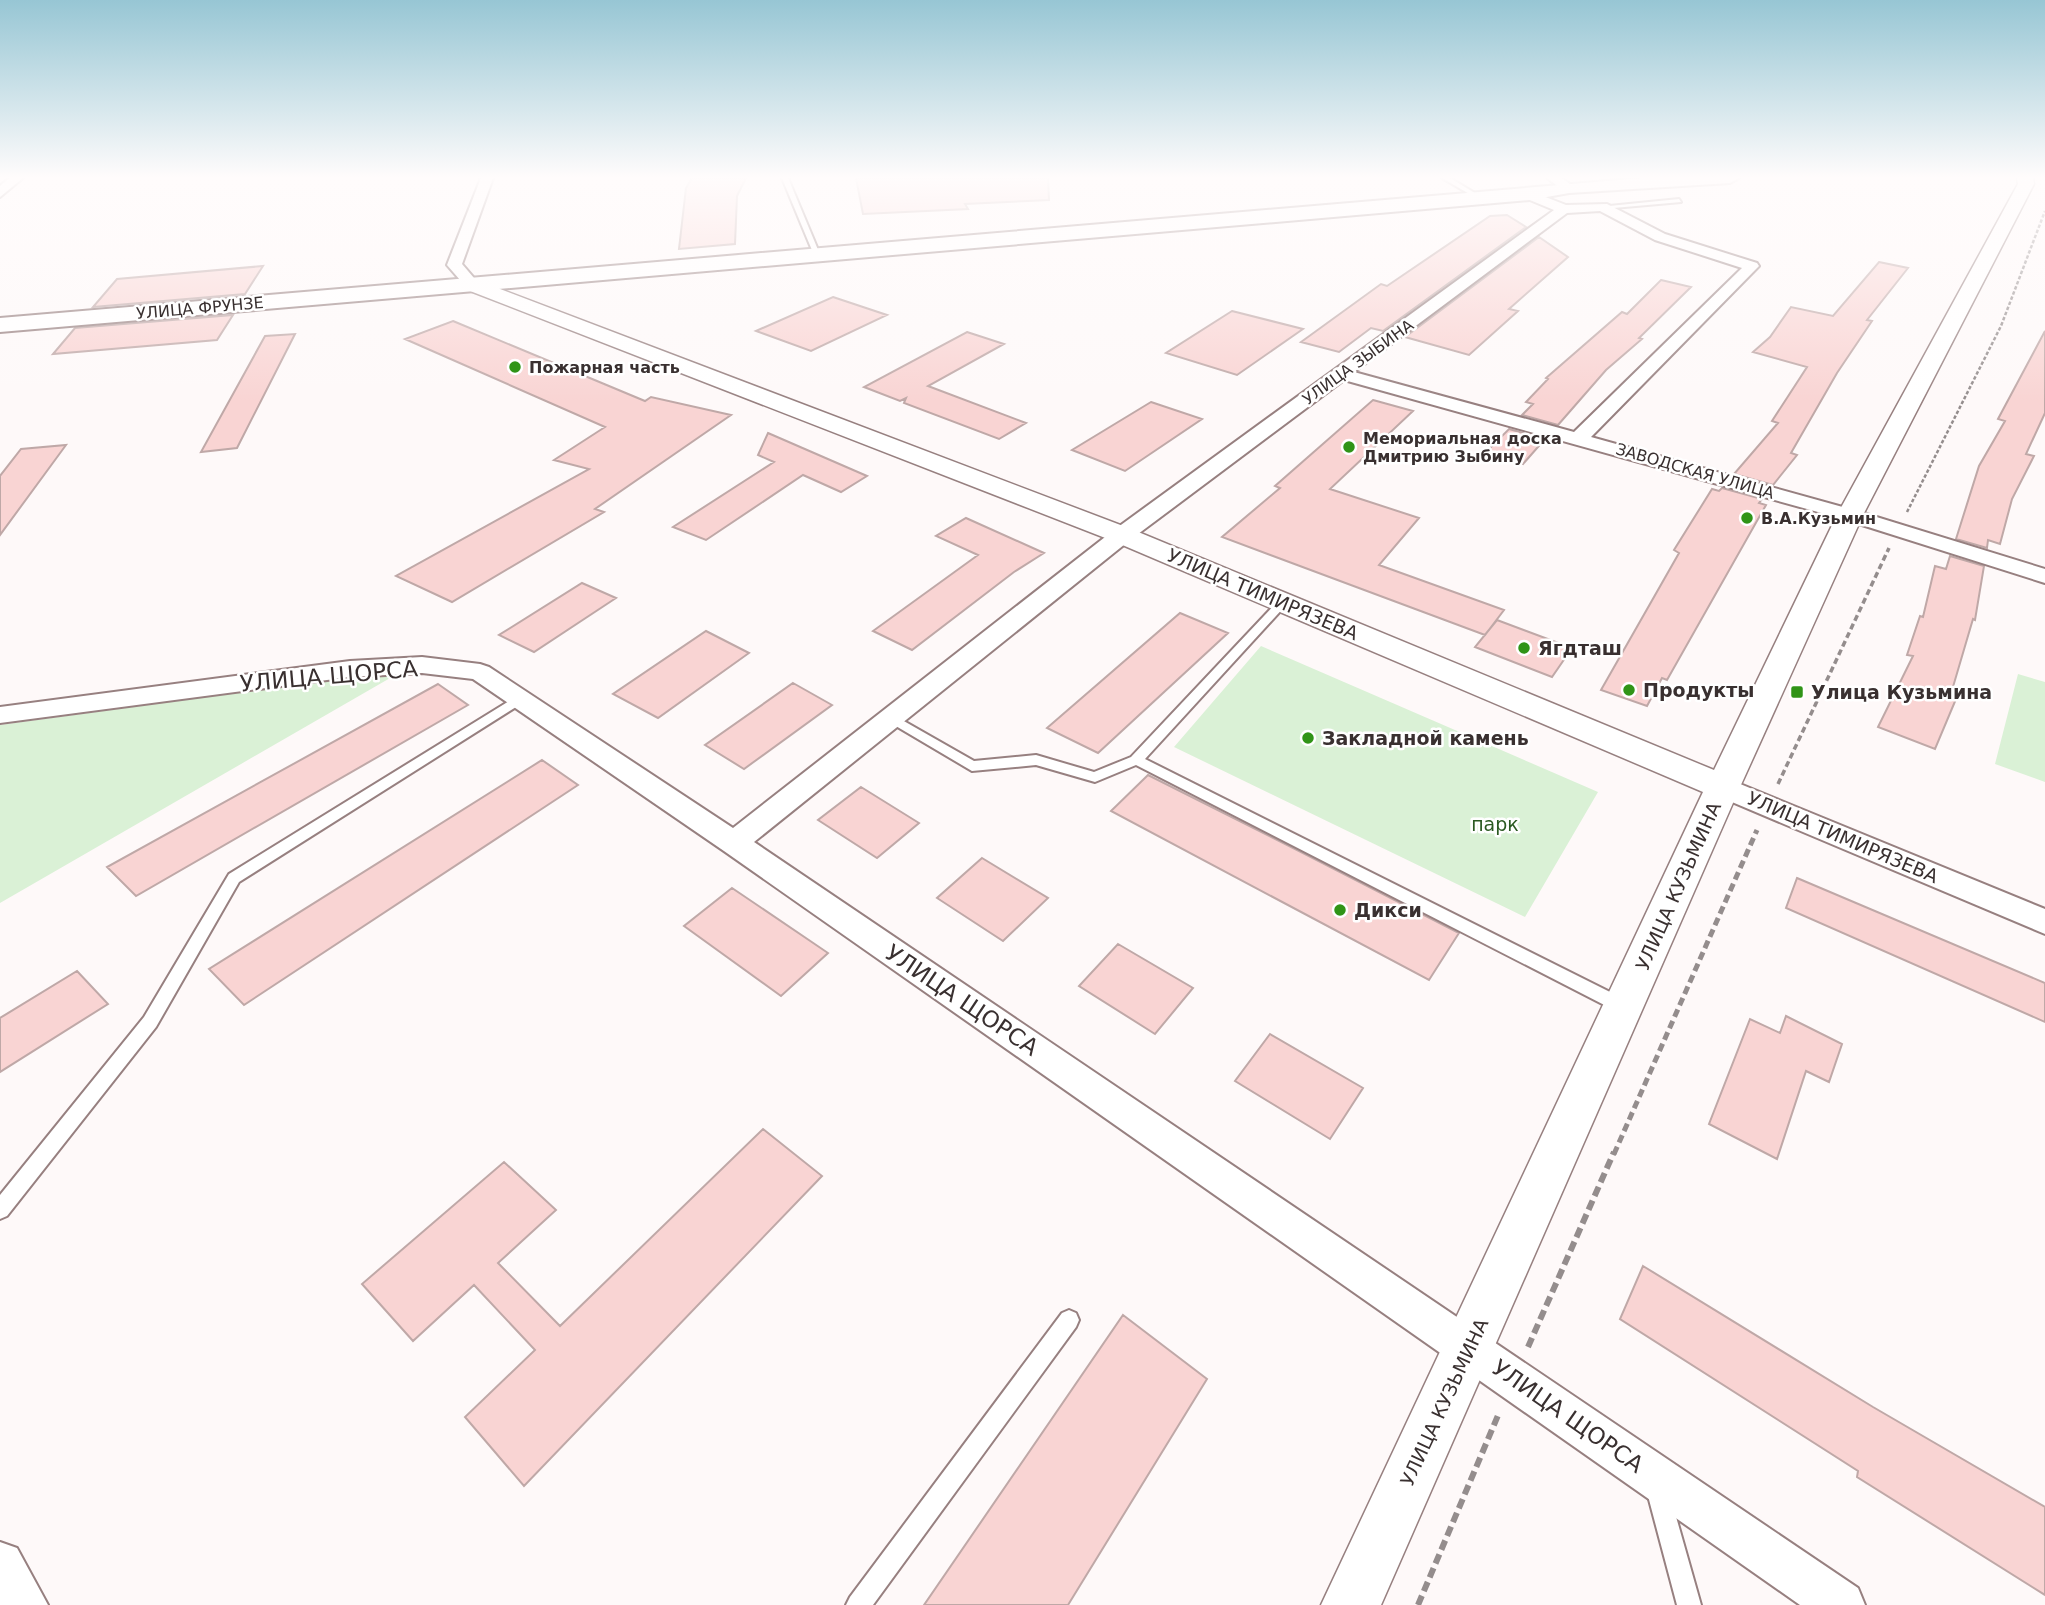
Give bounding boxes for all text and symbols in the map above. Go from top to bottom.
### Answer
street label: УЛИЦА ФРУНЗЕ [136,293,264,323]
street label: УЛИЦА ЗЫБИНА [1299,315,1417,409]
place label: Пожарная часть [529,358,680,377]
marker: Пожарная часть [507,359,523,375]
place label: Мемориальная доска Дмитрию Зыбину [1363,429,1562,466]
marker: Мемориальная доска Дмитрию Зыбину [1341,439,1357,455]
street label: ЗАВОДСКАЯ УЛИЦА [1614,439,1777,503]
place label: В.А.Кузьмин [1761,509,1876,528]
marker: В.А.Кузьмин [1739,510,1755,526]
street label: УЛИЦА ТИМИРЯЗЕВА [1164,544,1362,644]
place label: Ягдташ [1538,637,1622,659]
marker: Ягдташ [1516,640,1532,656]
street label: УЛИЦА ЩОРСА [239,655,419,697]
place label: Продукты [1643,679,1754,701]
place label: Улица Кузьмина [1811,681,1992,703]
marker: Продукты [1621,682,1637,698]
marker: Улица Кузьмина [1789,684,1805,700]
place label: Закладной камень [1322,727,1529,749]
marker: Закладной камень [1300,730,1316,746]
street label: УЛИЦА ТИМИРЯЗЕВА [1744,787,1942,887]
street label: УЛИЦА КУЗЬМИНА [1631,798,1725,974]
park label: парк [1471,813,1519,835]
place label: Дикси [1354,899,1422,921]
marker: Дикси [1332,902,1348,918]
street label: УЛИЦА ЩОРСА [881,939,1043,1061]
street label: УЛИЦА КУЗЬМИНА [1396,1315,1492,1489]
street label: УЛИЦА ЩОРСА [1487,1354,1649,1478]

